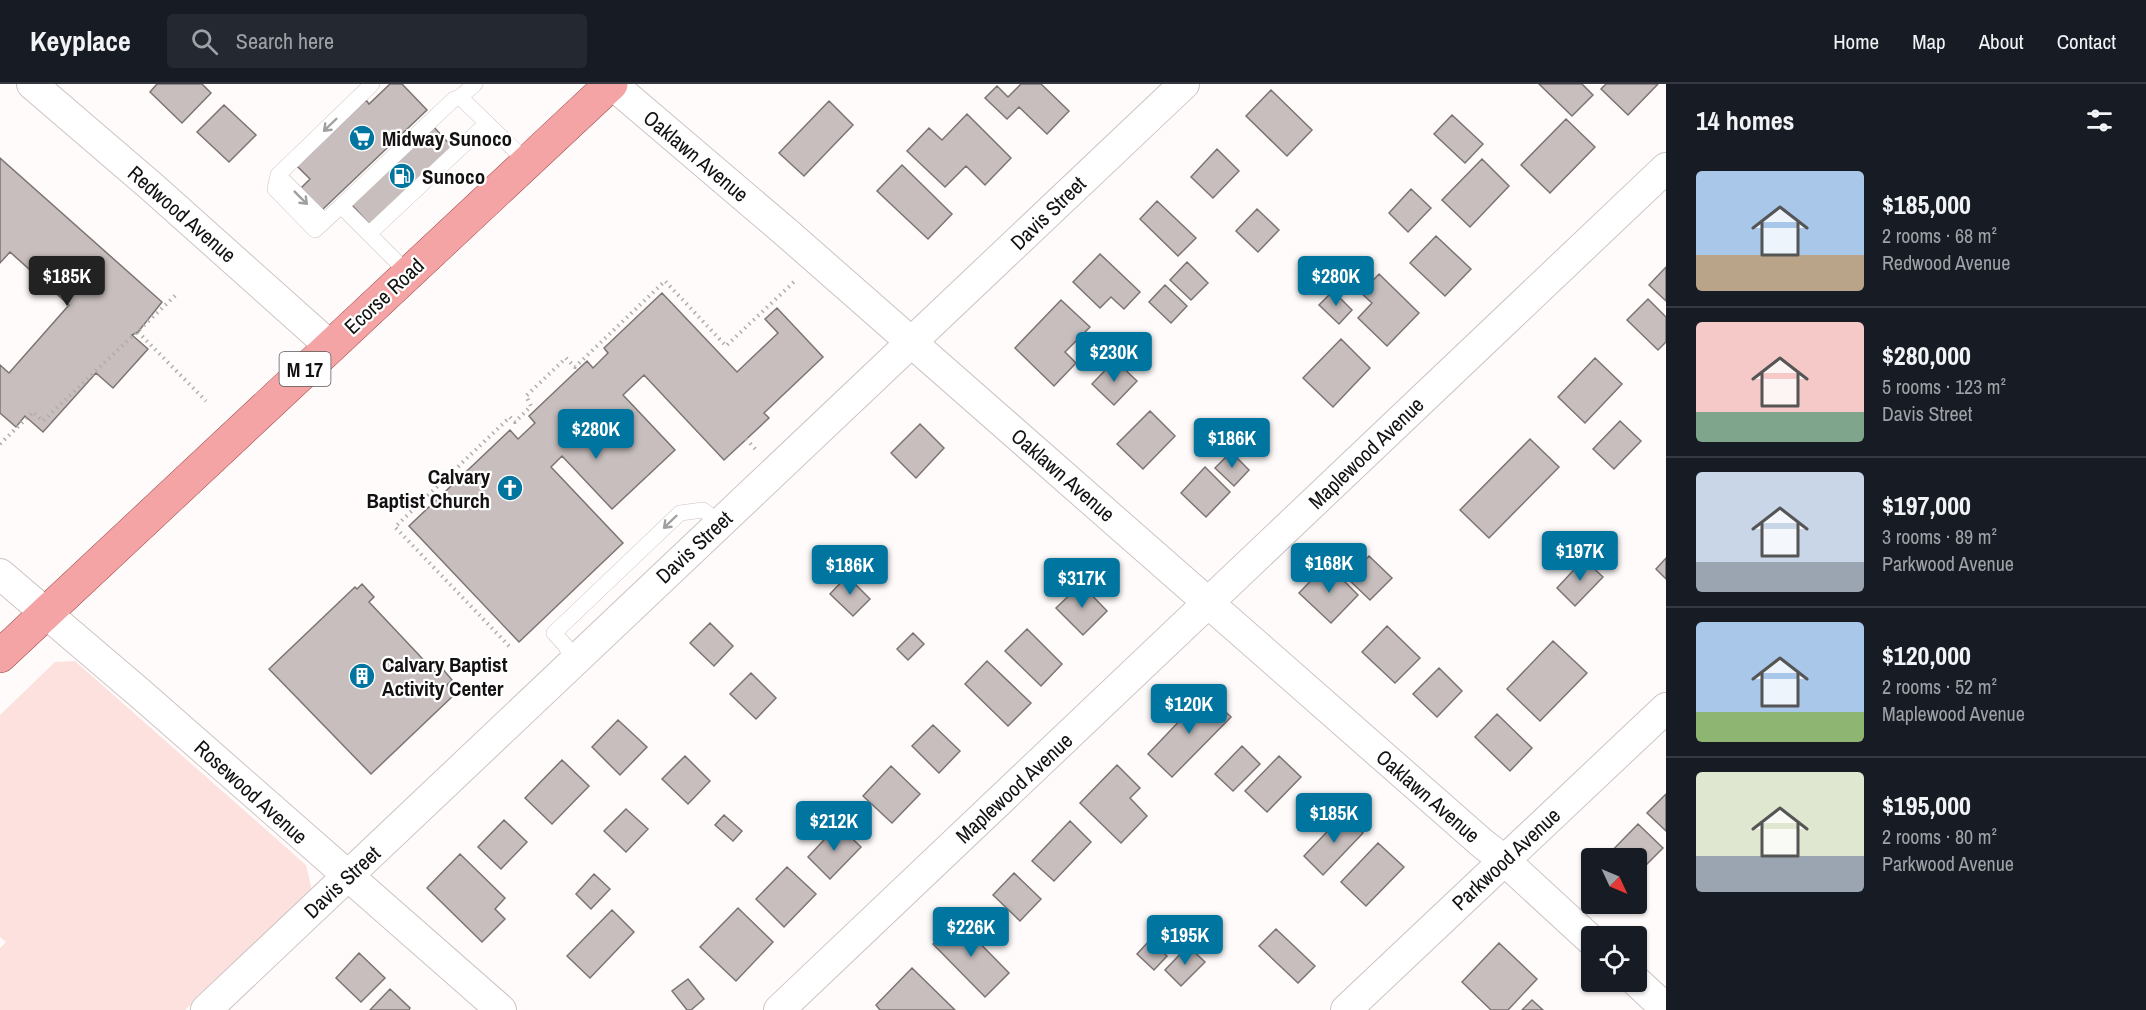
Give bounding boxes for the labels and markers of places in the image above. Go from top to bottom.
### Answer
supermarket icon: Midway Sunoco [347,123,377,153]
place label: Midway Sunoco [382,124,512,153]
fuel station icon: Sunoco [387,161,417,191]
place label: Sunoco [422,162,485,191]
pin: $185K [25,256,109,307]
pin: $280K [1294,256,1378,307]
pin: $230K [1072,332,1156,383]
pin: $280K [554,409,638,460]
pin: $186K [1190,418,1274,469]
place label: Calvary Baptist Church [367,462,490,515]
church icon: Calvary Baptist Church [495,473,525,503]
pin: $197K [1538,531,1622,582]
pin: $168K [1287,543,1371,594]
pin: $186K [808,545,892,596]
pin: $317K [1040,558,1124,609]
place label: Calvary Baptist Activity Center [382,650,508,703]
building icon: Calvary Baptist Activity Center [347,661,377,691]
pin: $120K [1147,684,1231,735]
pin: $185K [1292,793,1376,844]
pin: $212K [792,801,876,852]
pin: $226K [929,907,1013,958]
pin: $195K [1143,915,1227,966]

